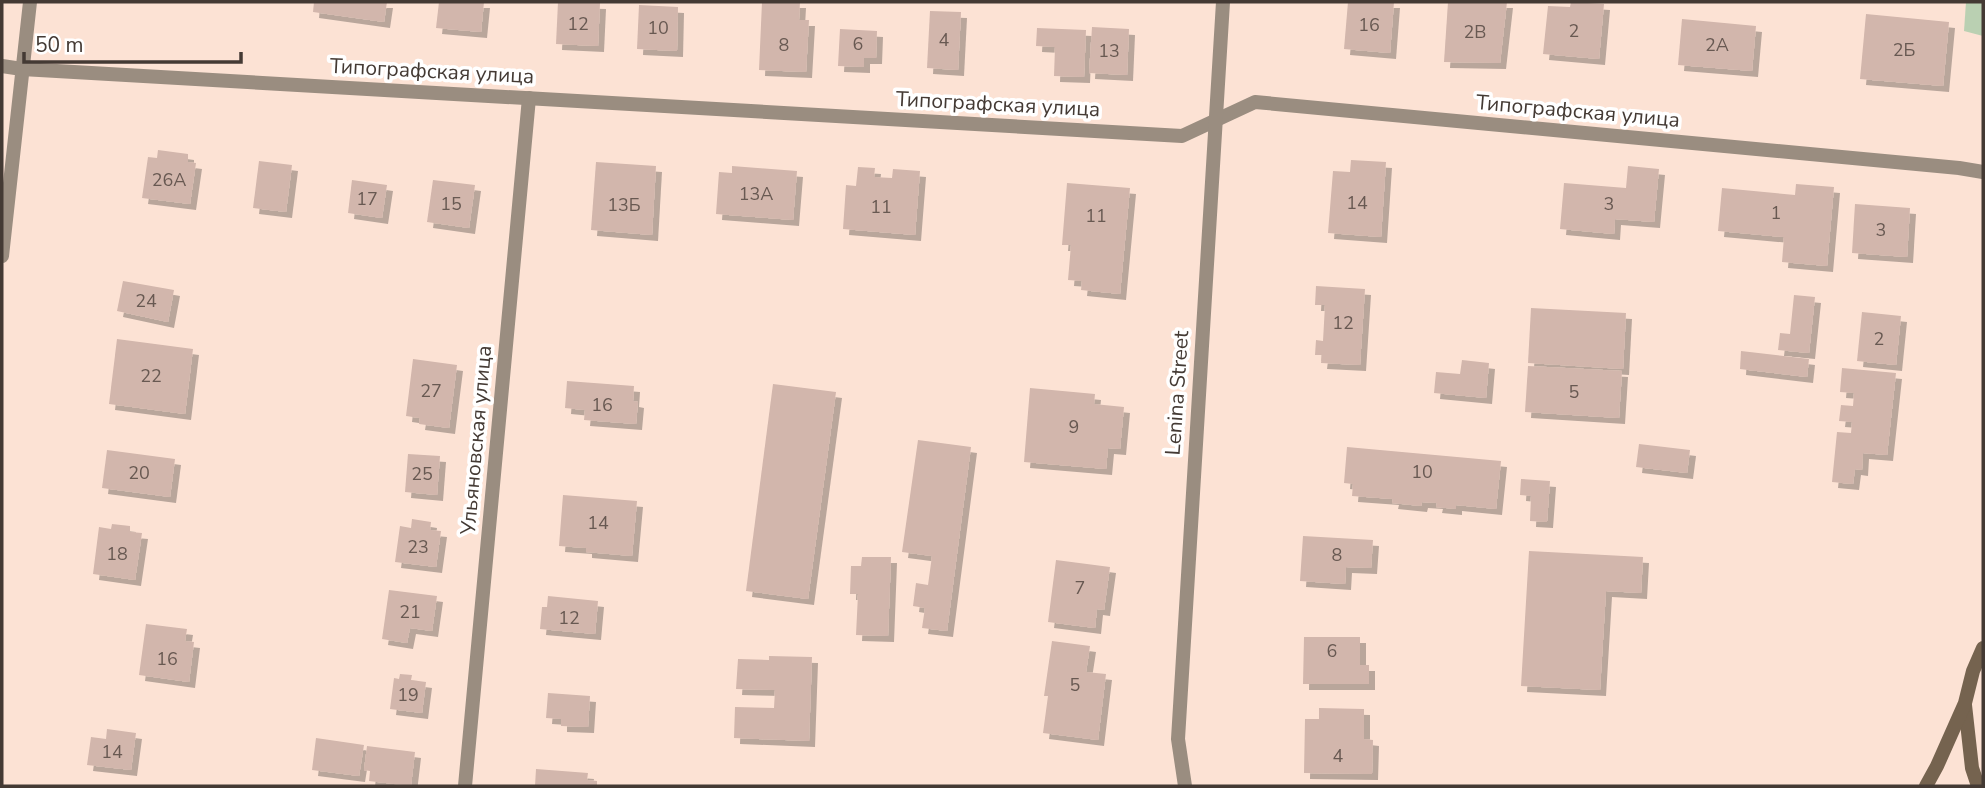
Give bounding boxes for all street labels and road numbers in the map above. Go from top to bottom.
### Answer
street label: Типографская улица [329,52,535,90]
street label: Типографская улица [895,85,1101,123]
street label: Типографская улица [1475,88,1681,134]
street label: Lenina Street [1159,329,1195,456]
street label: Ульяновская улица [454,344,498,537]

